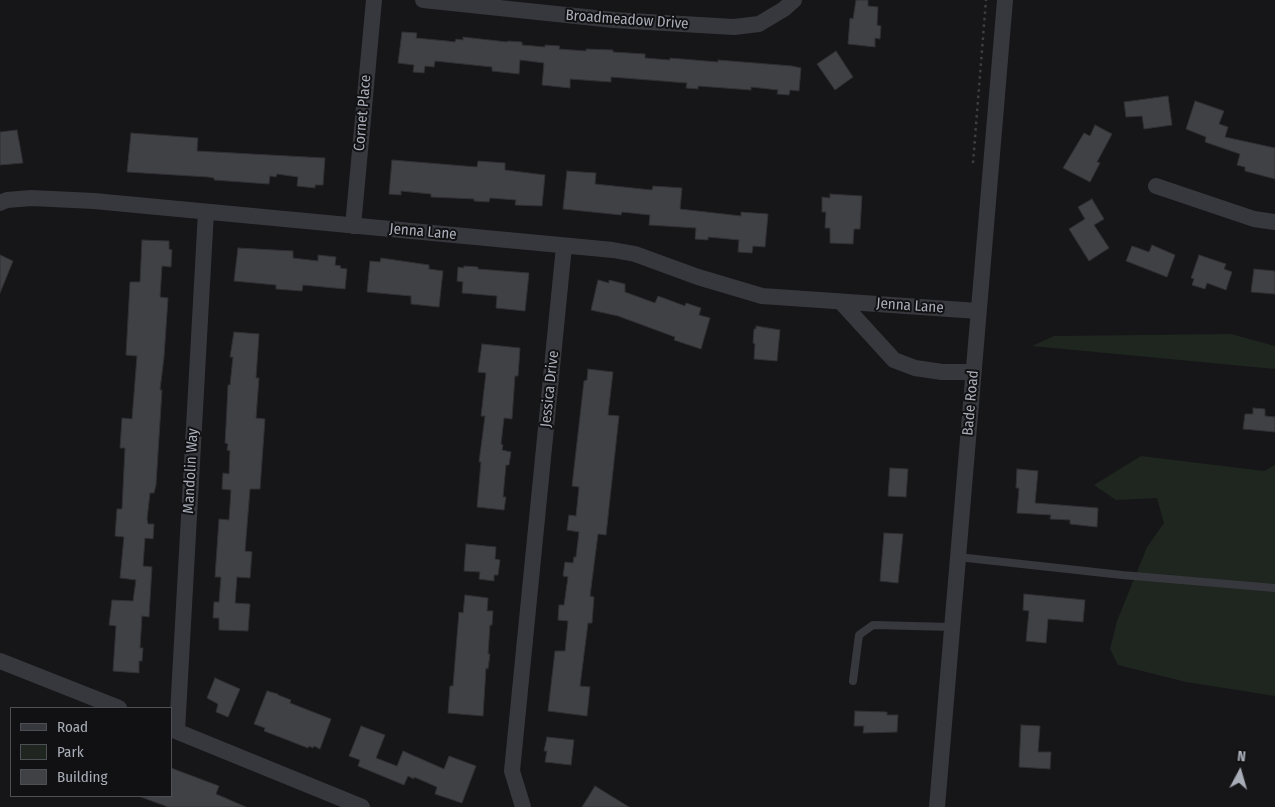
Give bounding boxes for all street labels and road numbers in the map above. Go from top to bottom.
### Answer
street label: Broadmeadow Drive [565,7,689,33]
street label: Cornet Place [351,74,375,152]
street label: Jenna Lane [389,220,457,244]
street label: Jenna Lane [876,295,944,317]
street label: Jessica Drive [537,350,563,428]
street label: Bade Road [959,370,983,436]
street label: Mandolin Way [180,428,202,514]

